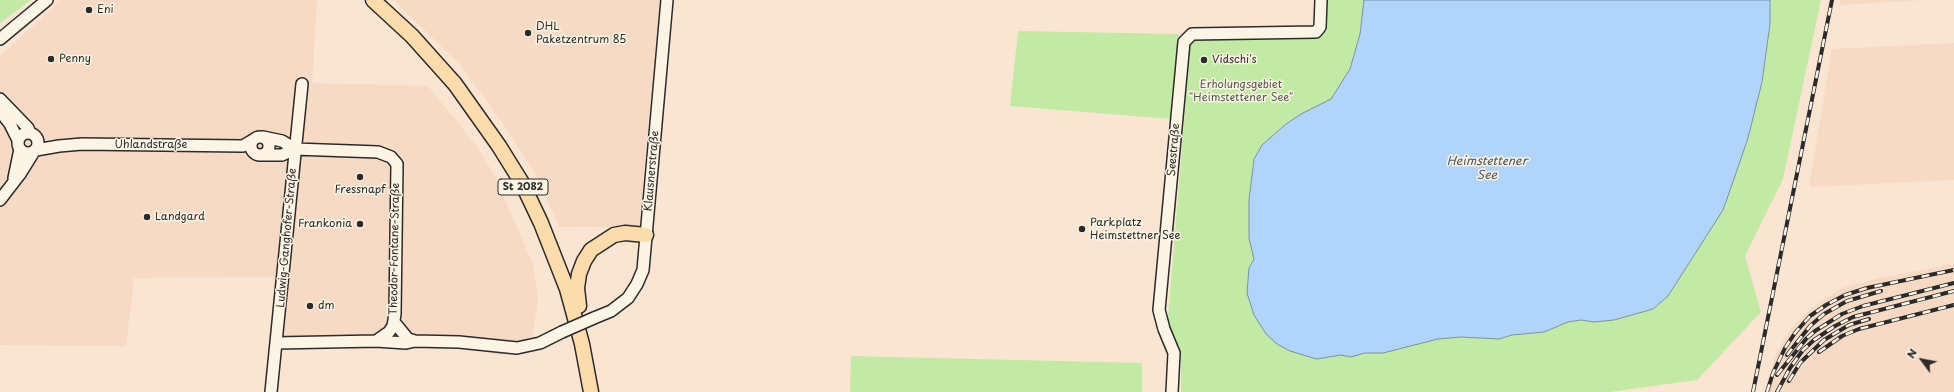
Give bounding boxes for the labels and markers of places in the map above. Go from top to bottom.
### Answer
place label: Eni [97,3,114,17]
marker: Eni [84,5,94,15]
place label: DHL Paketzentrum 85 [536,20,626,46]
marker: DHL Paketzentrum 85 [523,28,533,38]
place label: Penny [59,52,91,66]
place label: Vidschi's [1212,53,1257,67]
marker: Penny [46,54,56,64]
marker: Vidschi's [1199,55,1209,65]
marker: Fressnapf [355,172,365,182]
place label: Fressnapf [335,183,385,197]
place label: Landgard [155,210,205,224]
marker: Landgard [142,212,152,222]
place label: Parkplatz Heimstettner See [1090,216,1181,242]
place label: Frankonia [298,217,352,231]
marker: Frankonia [355,219,365,229]
marker: Parkplatz Heimstettner See [1077,224,1087,234]
place label: dm [318,299,334,313]
marker: dm [305,301,315,311]

